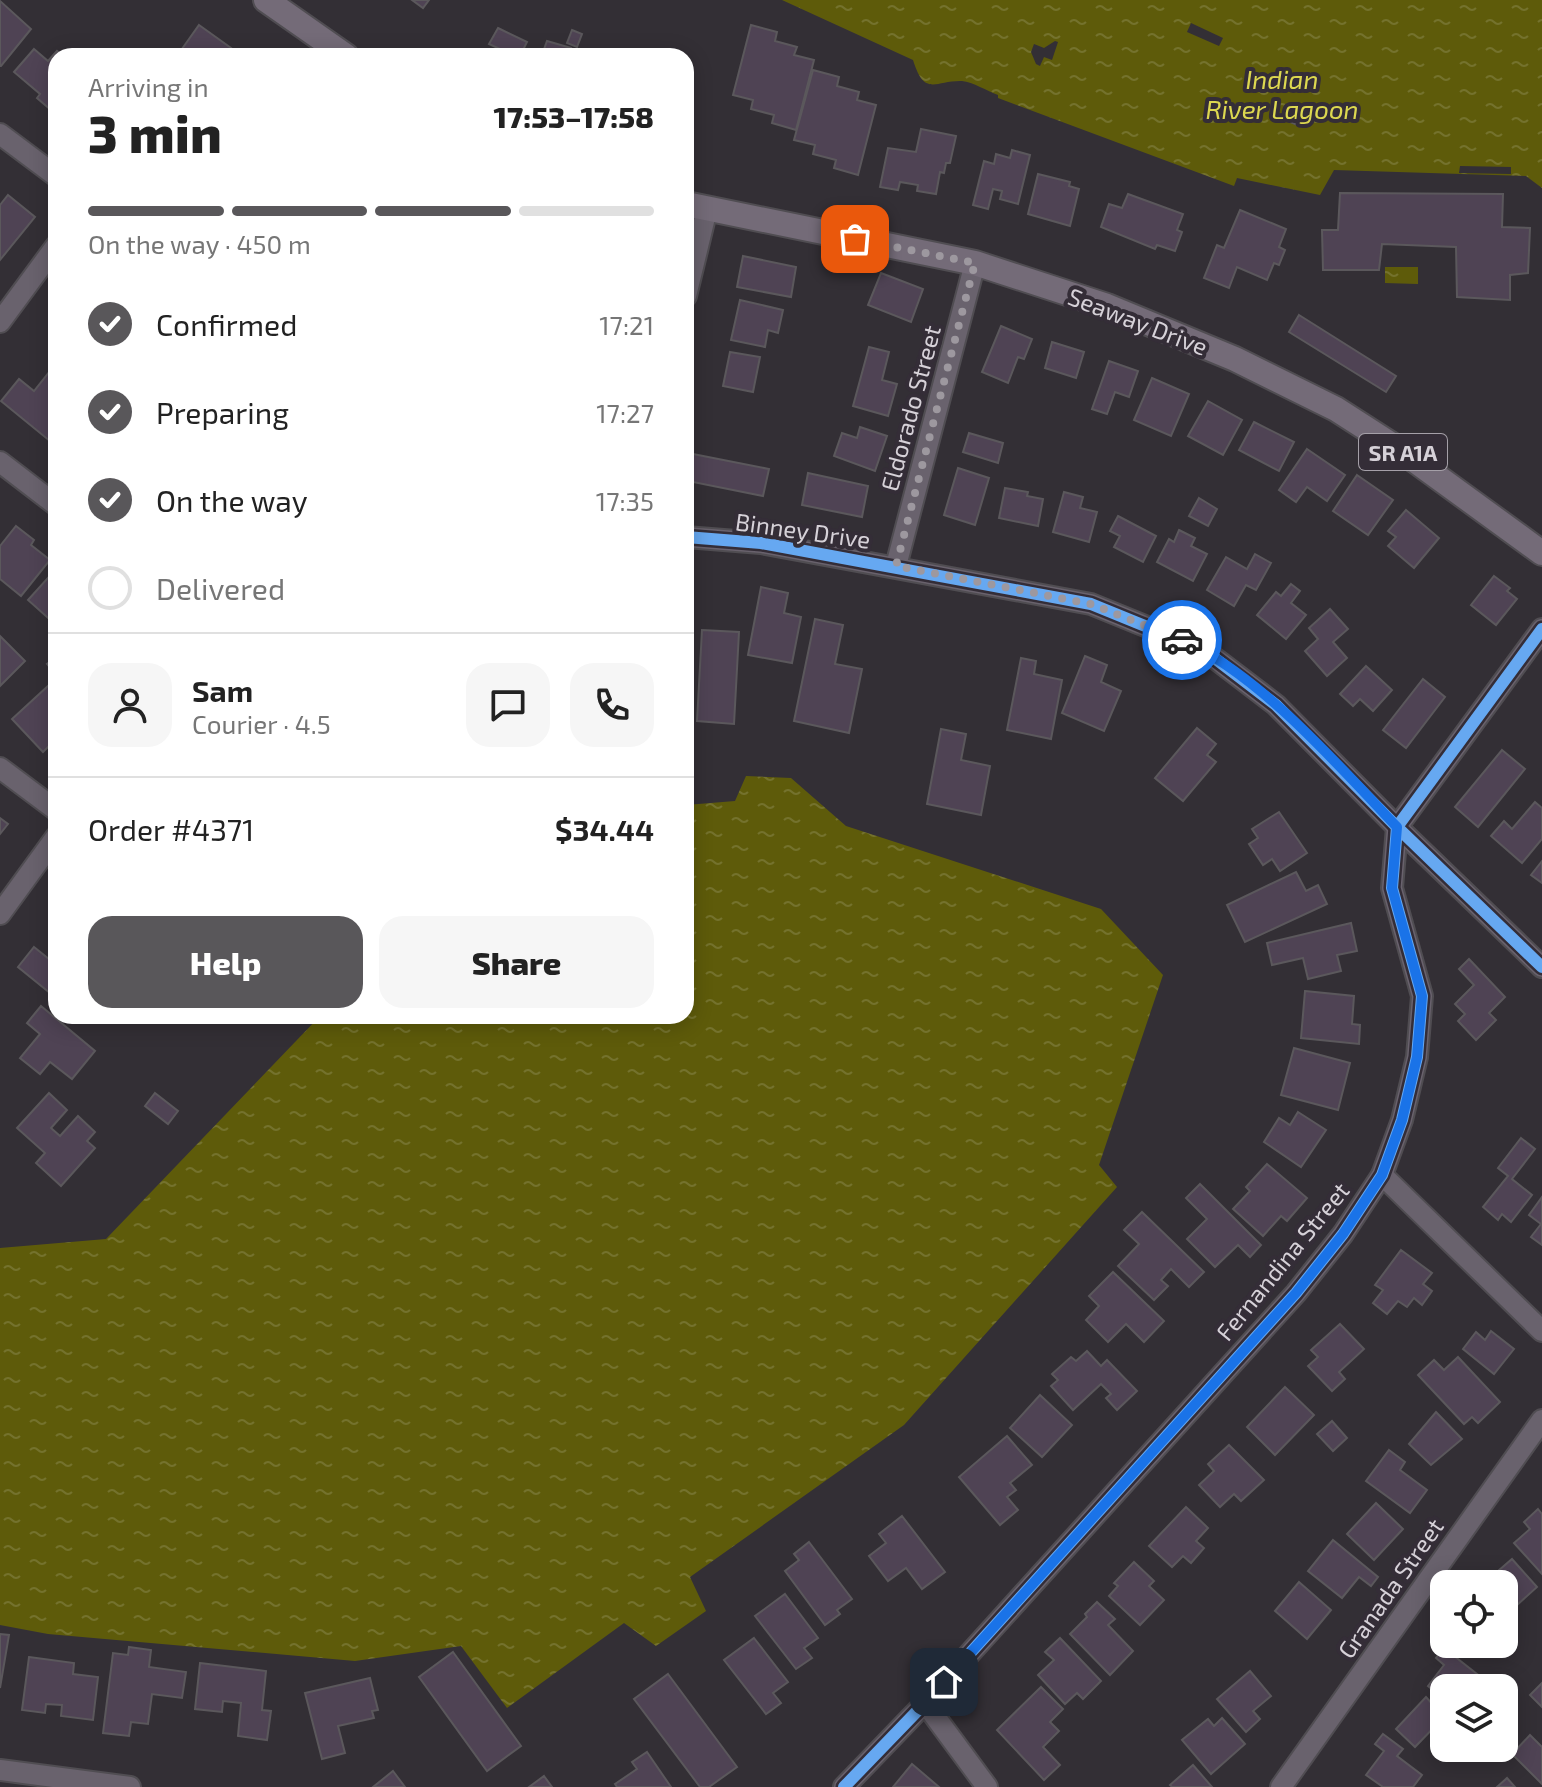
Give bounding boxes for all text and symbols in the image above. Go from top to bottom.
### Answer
water label: Indian River Lagoon [1205,63,1359,124]
text: Arriving in [88,71,209,102]
text: 17:53–17:58 [494,98,654,134]
text: 3 min [88,101,222,163]
pin [821,205,889,273]
icon: bag [833,217,877,261]
text: On the way · 450 m [88,228,311,259]
street label: Seaway Drive [1064,281,1212,361]
icon: check [88,302,132,346]
text: Confirmed [156,306,297,342]
text: 17:21 [599,309,654,340]
street label: Eldorado Street [874,322,946,494]
icon: check [88,390,132,434]
text: Preparing [156,394,289,430]
text: 17:27 [596,397,654,428]
road number: SR A1A [1359,434,1447,470]
icon: check [88,478,132,522]
text: On the way [156,482,308,518]
text: 17:35 [596,485,654,516]
street label: Binney Drive [734,506,872,554]
text: Delivered [156,570,285,606]
courier [1142,600,1222,680]
icon: car [1160,618,1204,662]
button: person [88,663,172,747]
button: chat [466,663,550,747]
button: phone [570,663,654,747]
text: Sam [192,672,253,708]
text: Courier · 4.5 [192,708,331,739]
text: Order #4371 [88,811,254,847]
text: $34.44 [555,811,654,847]
button: Help [88,916,363,1008]
button: Share [379,916,654,1008]
street label: Fernandina Street [1209,1176,1355,1346]
street label: Granada Street [1331,1513,1449,1663]
map controls [1430,1570,1518,1762]
button: locate [1430,1570,1518,1658]
pin [910,1648,978,1716]
icon: home [922,1660,966,1704]
button: layers [1430,1674,1518,1762]

